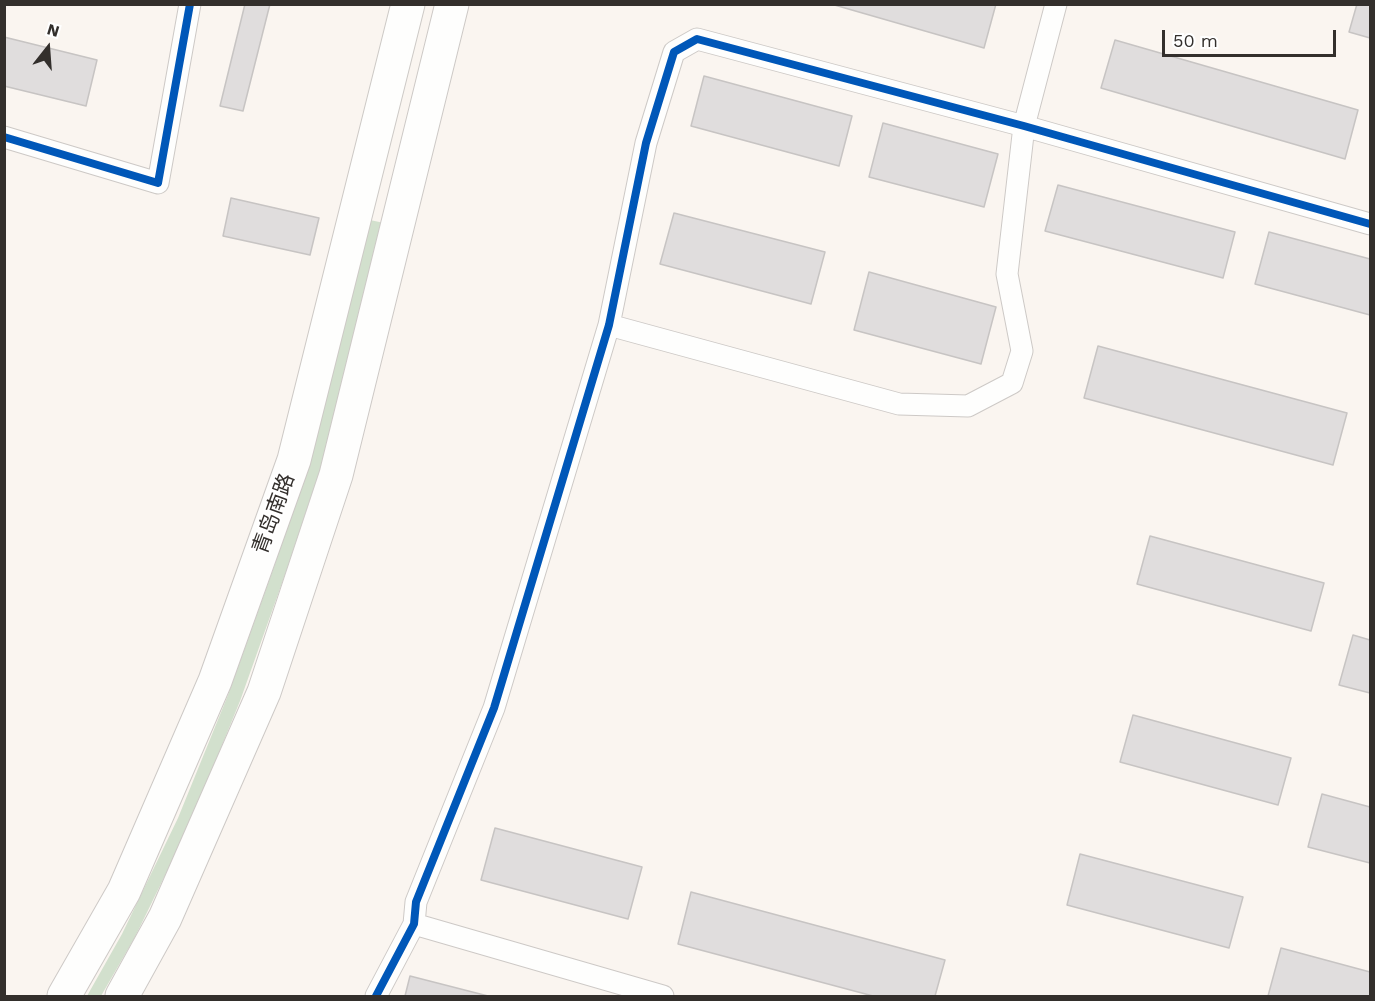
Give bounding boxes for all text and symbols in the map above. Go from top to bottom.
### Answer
north arrow [18,18,78,78]
scale bar [1165,18,1339,56]
text: N [45,19,62,41]
text: 50 m [1173,30,1218,51]
street label: 青岛南路 [248,470,300,558]

